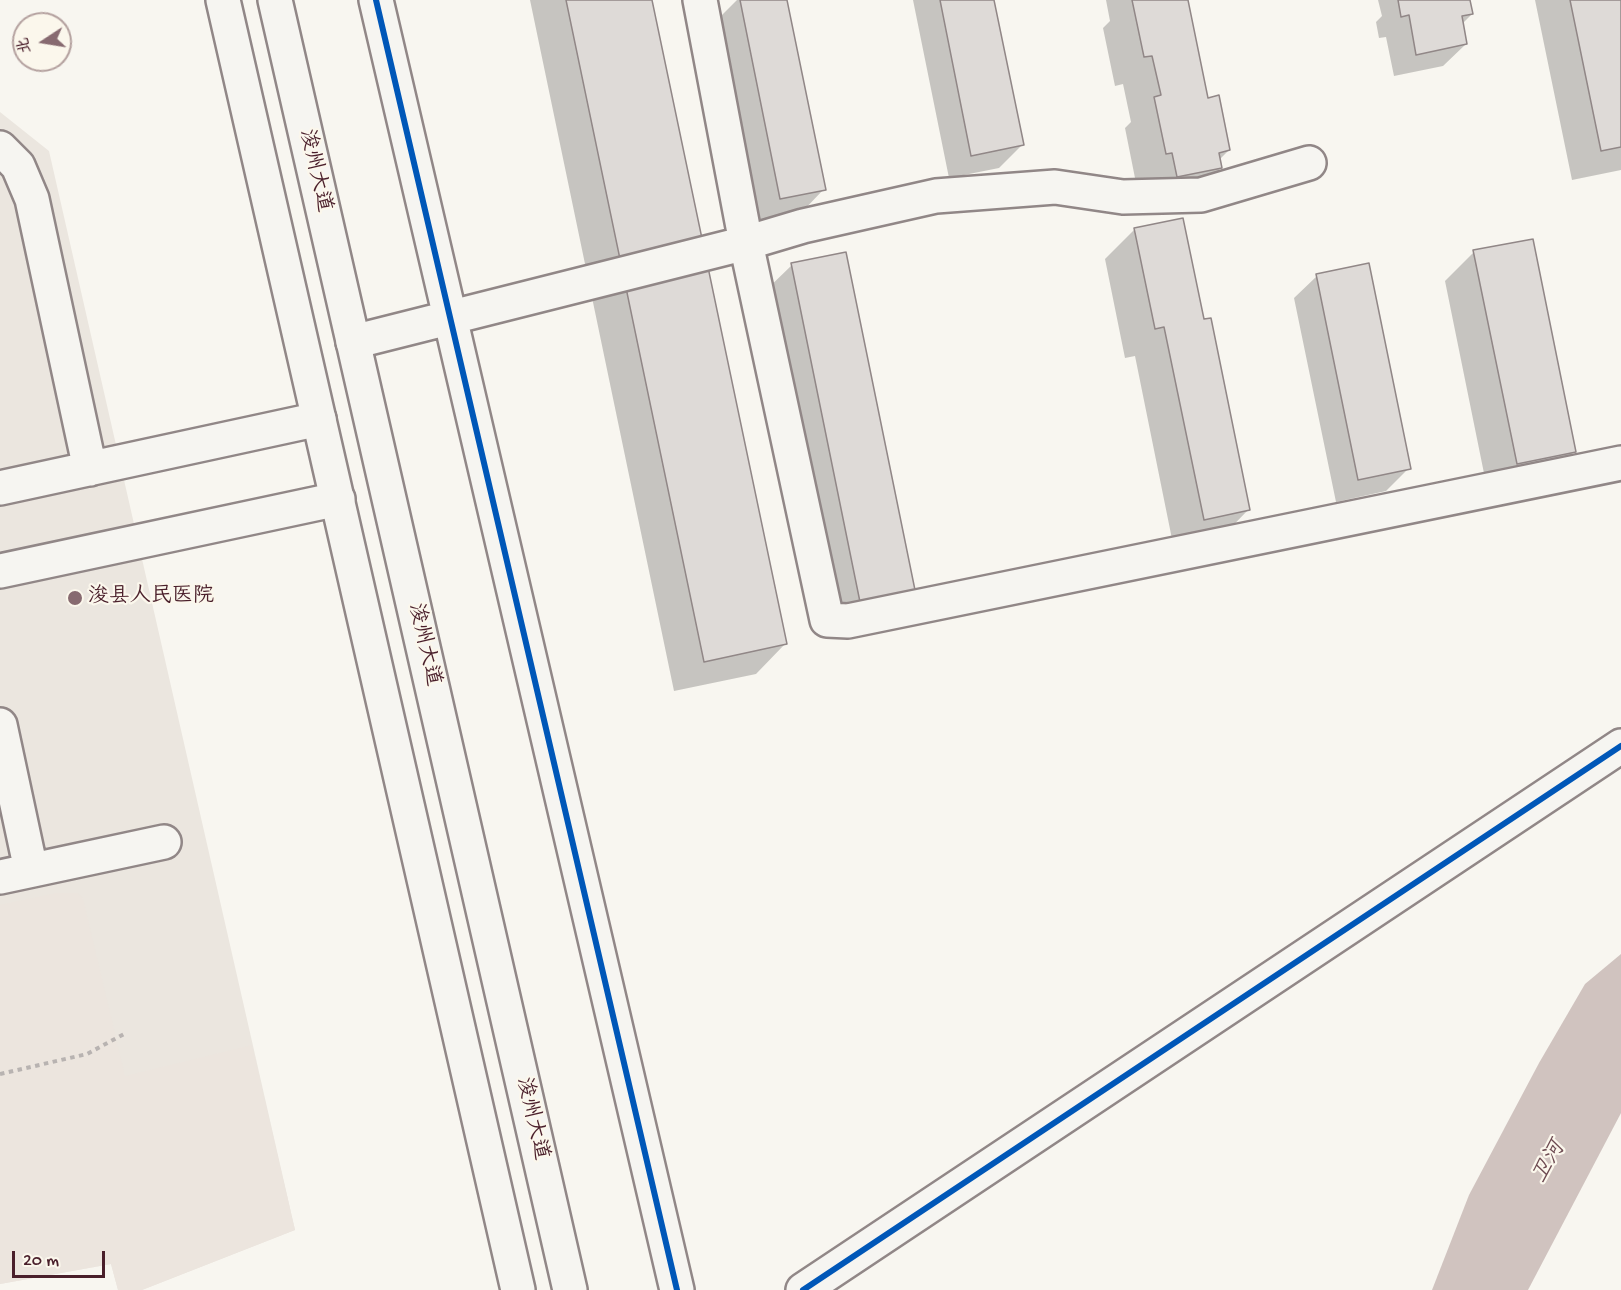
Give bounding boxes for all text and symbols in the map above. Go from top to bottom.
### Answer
north arrow [12,12,72,72]
text: 北 [15,36,37,55]
street label: 浚州大道 [292,127,336,215]
place label: 浚县人民医院 [88,585,214,611]
marker: 浚县人民医院 [66,589,84,607]
street label: 浚州大道 [401,601,445,689]
street label: 浚州大道 [509,1075,553,1163]
water label: 卫河 [1528,1137,1572,1189]
scale bar [15,1239,108,1277]
text: 20 m [23,1251,59,1272]

